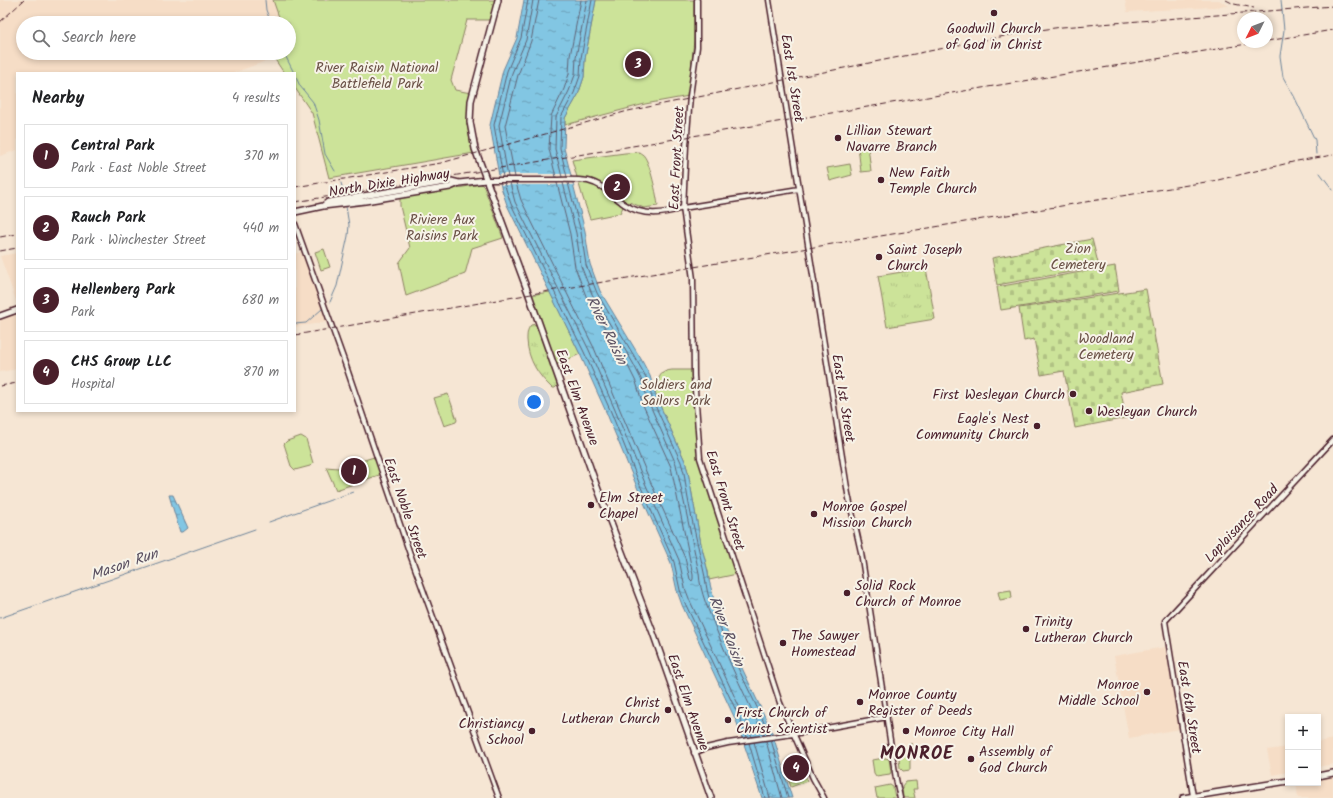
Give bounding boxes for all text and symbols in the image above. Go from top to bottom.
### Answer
marker: Goodwill Church of God in Christ [989,8,999,18]
north arrow [1237,12,1273,48]
search box [16,16,296,60]
place label: Goodwill Church of God in Christ [946,18,1043,56]
text: Search here [62,26,136,50]
icon: search [30,27,52,49]
street label: East 1st Street [774,33,810,124]
pin: 3 [625,49,651,79]
park label: River Raisin National Battlefield Park [315,57,439,95]
text: Nearby [32,85,84,112]
text: 4 results [232,88,280,109]
street label: East Front Street [663,105,691,211]
place label: Lillian Stewart Navarre Branch [846,120,937,158]
marker: Lillian Stewart Navarre Branch [833,133,843,143]
text: Central Park [71,134,154,158]
text: 1 [44,146,48,167]
text: 370 m [244,146,279,167]
text: Park · East Noble Street [71,158,206,179]
place label: New Faith Temple Church [889,162,977,200]
street label: North Dixie Highway [327,163,452,203]
pin: 2 [604,172,630,202]
marker: New Faith Temple Church [876,175,886,185]
text: Rauch Park [71,206,145,230]
park label: Riviere Aux Raisins Park [406,209,478,247]
text: 2 [42,218,50,239]
text: 440 m [243,218,279,239]
text: Park · Winchester Street [71,230,206,251]
park label: Zion Cemetery [1050,238,1106,276]
place label: Saint Joseph Church [887,239,962,277]
marker: Saint Joseph Church [874,252,884,262]
text: Hellenberg Park [71,278,175,302]
text: 3 [42,290,50,311]
text: 680 m [242,290,279,311]
water label: River Raisin [579,292,633,370]
text: Park [71,302,95,323]
park label: Woodland Cemetery [1078,328,1135,366]
street label: East Elm Avenue [549,346,605,449]
text: CHS Group LLC [71,350,172,374]
street label: East 1st Street [825,353,861,444]
text: 4 [42,362,50,383]
text: 870 m [243,362,279,383]
text: Hospital [71,374,115,395]
park label: Soldiers and Sailors Park [640,374,713,412]
place label: First Wesleyan Church [933,384,1065,406]
marker: First Wesleyan Church [1068,389,1078,399]
your location [524,392,544,412]
place label: Wesleyan Church [1097,401,1197,423]
marker: Wesleyan Church [1084,406,1094,416]
place label: Eagle's Nest Community Church [916,408,1030,446]
marker: Eagle's Nest Community Church [1032,421,1042,431]
street label: East Front Street [699,447,751,554]
street label: East Noble Street [377,455,433,562]
pin: 1 [341,456,367,486]
street label: Laplaisance Road [1199,479,1285,568]
place label: Elm Street Chapel [599,487,663,525]
place label: Monroe Gospel Mission Church [822,496,912,534]
marker: Elm Street Chapel [586,500,596,510]
marker: Monroe Gospel Mission Church [809,509,819,519]
water label: Mason Run [87,542,162,588]
place label: Solid Rock Church of Monroe [855,575,962,613]
marker: Solid Rock Church of Monroe [842,588,852,598]
water label: River Raisin [702,593,751,671]
place label: Trinity Lutheran Church [1034,611,1133,649]
marker: Trinity Lutheran Church [1021,624,1031,634]
place label: The Sawyer Homestead [791,625,860,663]
marker: The Sawyer Homestead [778,638,788,648]
street label: East Elm Avenue [661,651,715,754]
street label: East 6th Street [1171,659,1207,756]
place label: Monroe Middle School [1058,674,1140,712]
place label: Monroe County Register of Deeds [868,684,972,722]
marker: Monroe Middle School [1142,687,1152,697]
place label: Christ Lutheran Church [561,692,661,730]
marker: Monroe County Register of Deeds [855,697,865,707]
place label: First Church of Christ Scientist [736,702,828,740]
marker: Christ Lutheran Church [663,705,673,715]
place label: Christiancy School [459,713,525,751]
map controls [1285,714,1321,786]
button: + [1285,714,1321,750]
marker: First Church of Christ Scientist [723,715,733,725]
place label: Monroe City Hall [914,721,1014,743]
marker: Christiancy School [527,726,537,736]
marker: Monroe City Hall [901,726,911,736]
district label: MONROE [880,740,954,769]
place label: Assembly of God Church [979,741,1053,779]
button: − [1285,750,1321,786]
pin: 4 [783,753,809,783]
marker: Assembly of God Church [966,754,976,764]

